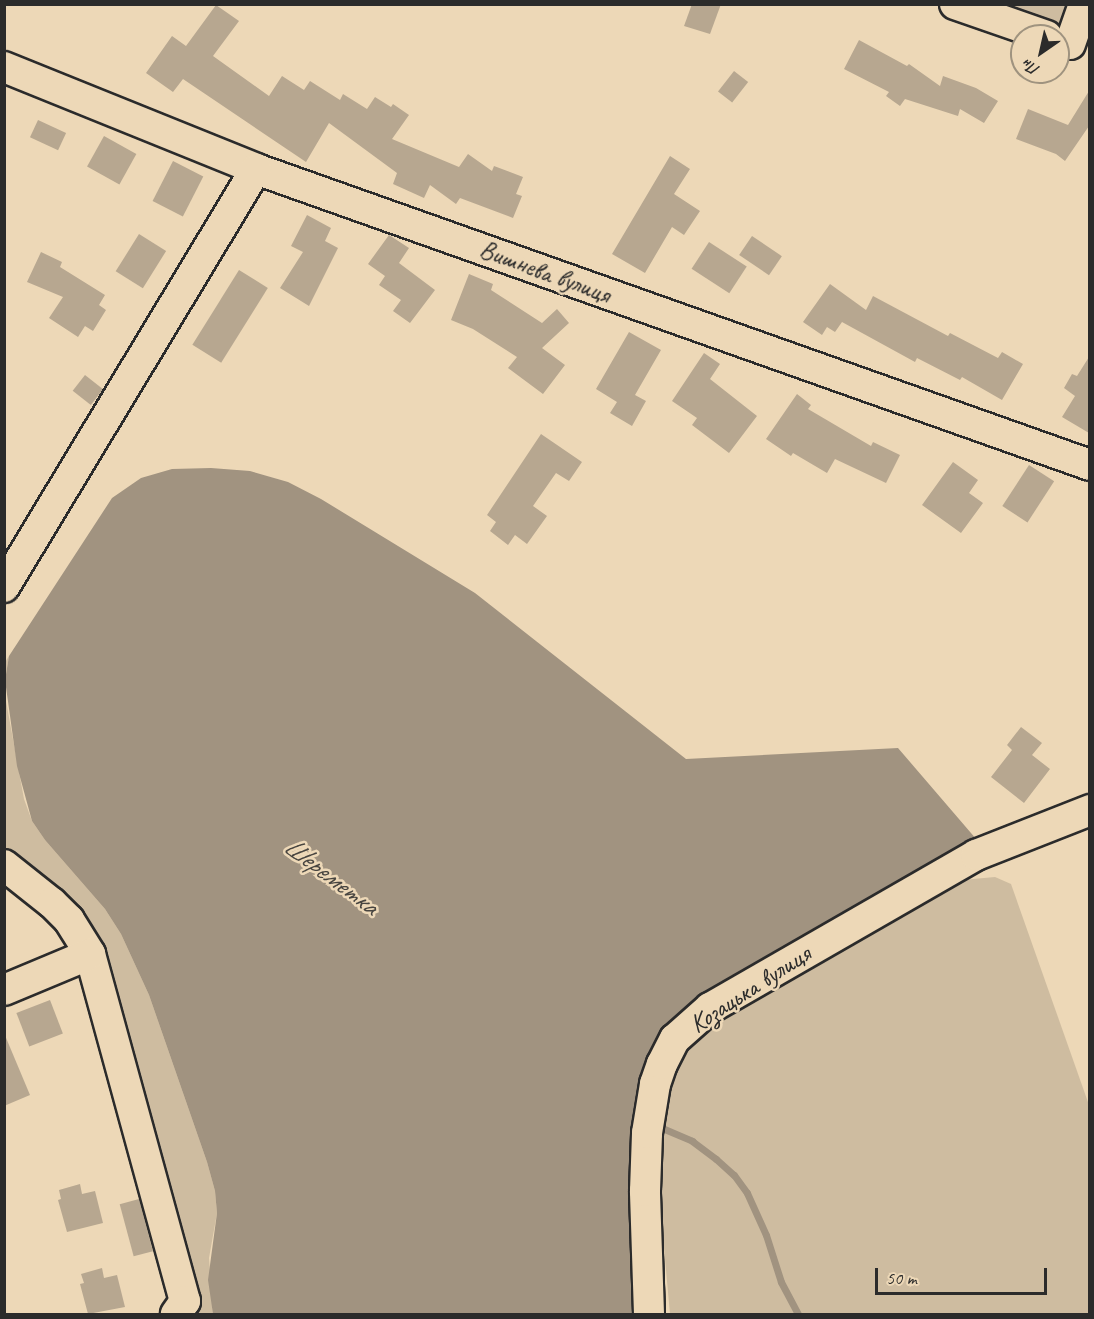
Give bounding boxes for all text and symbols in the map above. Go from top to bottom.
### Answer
north arrow [1010,24,1070,84]
text: Пн [1019,54,1044,80]
street label: Вишнева вулиця [475,234,615,310]
water label: Шереметка [277,830,385,922]
street label: Козацька вулиця [684,938,816,1040]
scale bar [878,1256,1050,1294]
text: 50 m [886,1267,917,1289]

